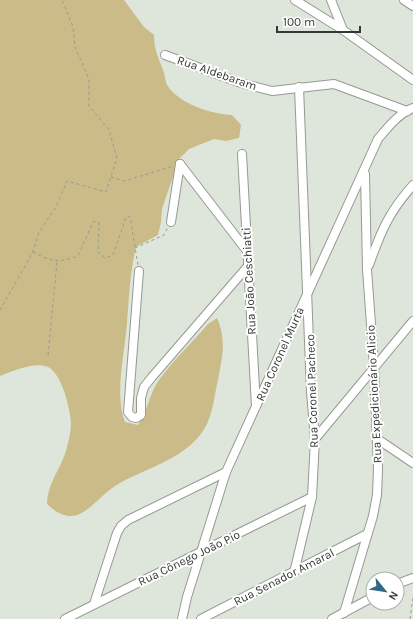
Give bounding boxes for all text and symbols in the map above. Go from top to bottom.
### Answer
scale bar [277,8,360,34]
text: 100 m [283,15,315,29]
street label: Rua Aldebaram [175,53,259,93]
street label: Rua João Ceschiatti [239,227,259,335]
street label: Rua Coronel Murta [253,305,307,403]
street label: Rua Expedicionário Alicio [363,324,385,464]
street label: Rua Coronel Pacheco [303,334,321,448]
street label: Rua Cônego João Pio [136,527,242,589]
street label: Rua Senador Amaral [231,546,337,608]
north arrow [365,571,405,611]
text: N [386,589,401,602]

